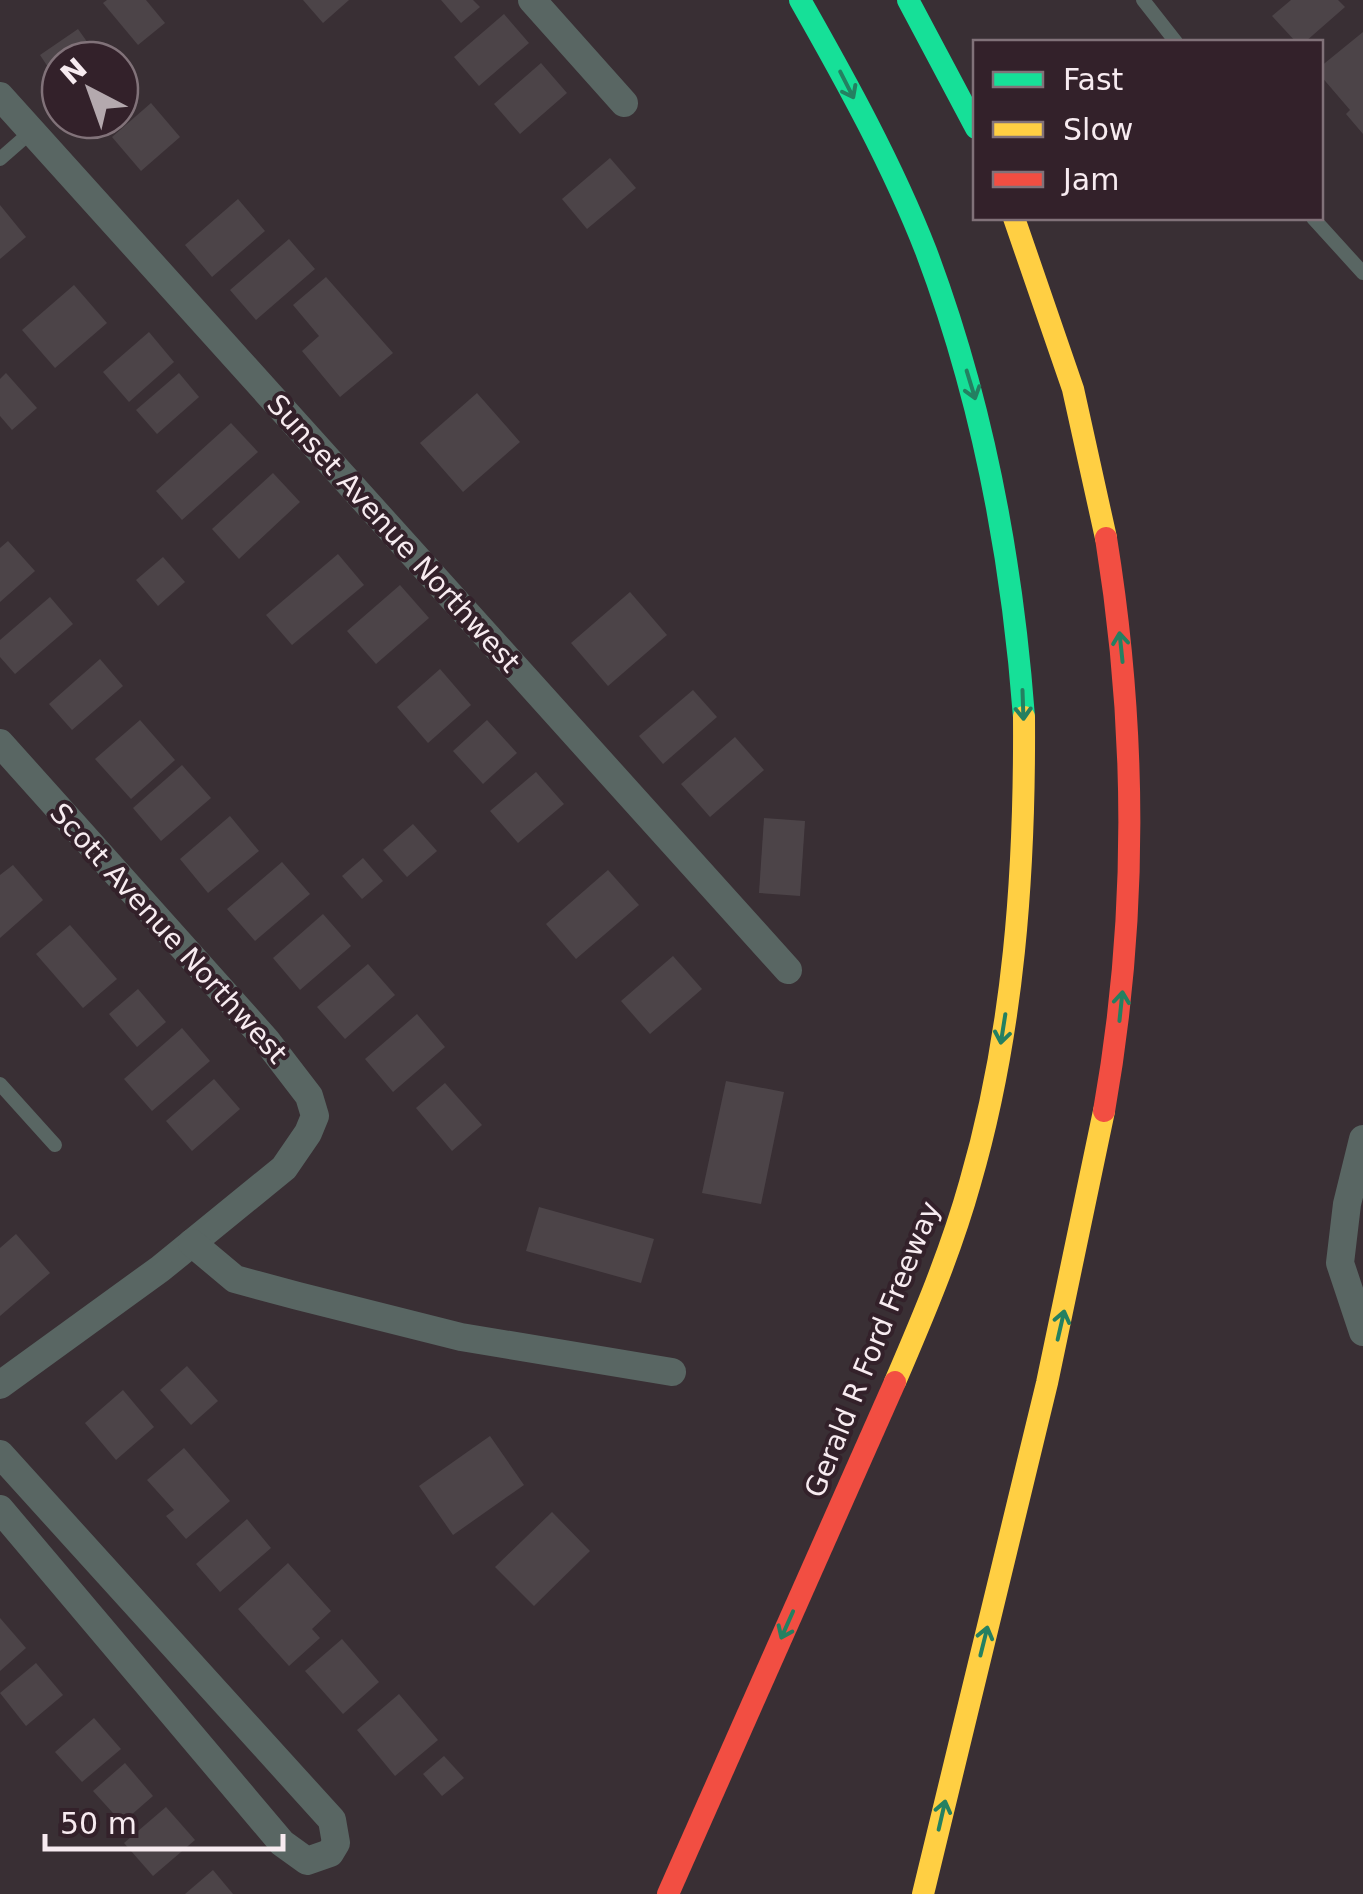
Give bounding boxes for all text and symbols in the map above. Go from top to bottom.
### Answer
north arrow [40,40,140,140]
legend [973,40,1323,220]
text: N [54,51,94,92]
text: Fast [1063,62,1124,97]
one-way arrow [838,70,857,100]
text: Slow [1063,112,1133,147]
text: Jam [1061,162,1119,197]
one-way arrow [963,369,981,401]
street label: Sunset Avenue Northwest [260,388,527,679]
one-way arrow [1111,631,1130,663]
one-way arrow [1013,689,1032,721]
street label: Scott Avenue Northwest [43,797,294,1070]
one-way arrow [1112,990,1131,1022]
one-way arrow [993,1012,1012,1045]
street label: Gerald R Ford Freeway [798,1196,947,1502]
one-way arrow [1053,1310,1071,1342]
one-way arrow [777,1609,795,1640]
one-way arrow [975,1626,994,1657]
scale bar [45,1789,282,1851]
one-way arrow [934,1800,952,1832]
text: 50 m [60,1806,137,1841]

